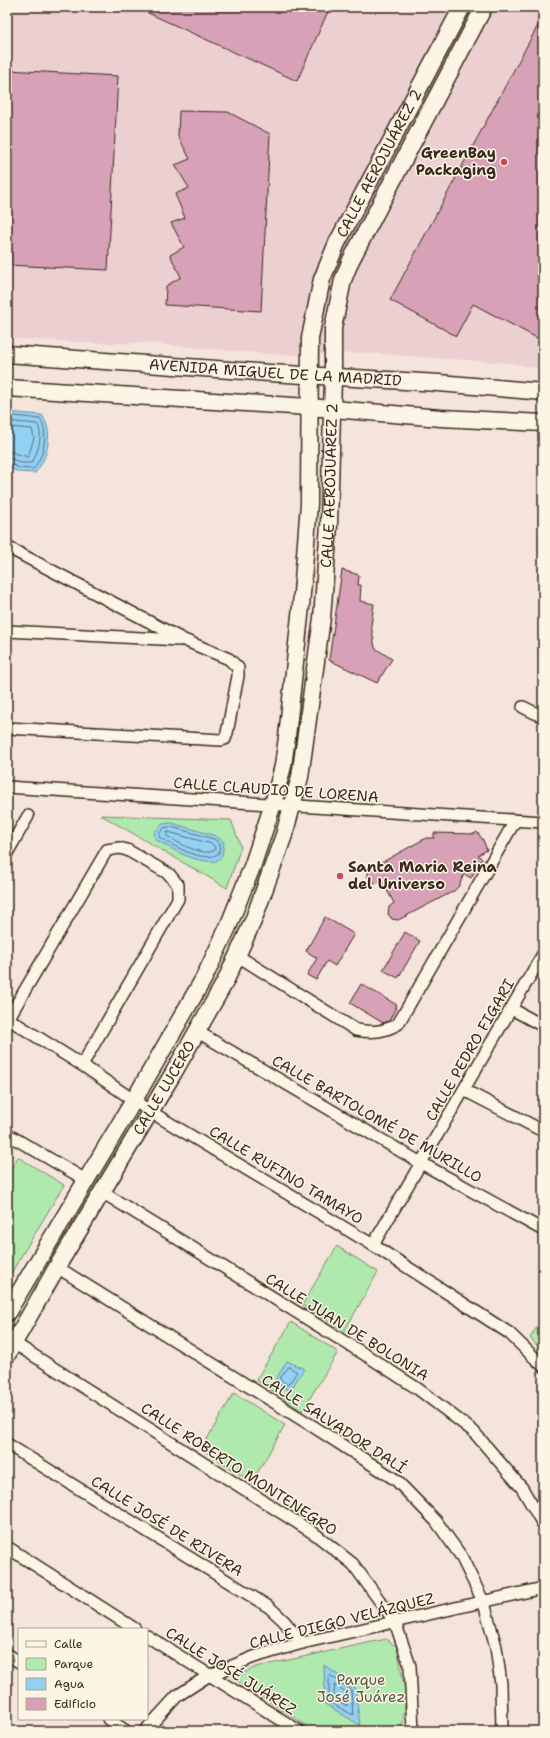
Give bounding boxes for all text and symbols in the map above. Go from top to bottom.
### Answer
street label: CALLE AEROJUÁREZ 2 [332,86,427,241]
place label: GreenBay Packaging [416,143,496,180]
marker: GreenBay Packaging [499,157,509,167]
street label: AVENIDA MIGUEL DE LA MADRID [148,354,402,391]
street label: CALLE AEROJUÁREZ 2 [316,403,342,569]
street label: CALLE CLAUDIO DE LORENA [173,773,379,807]
place label: Santa Maria Reina del Universo [348,857,498,894]
marker: Santa Maria Reina del Universo [335,871,345,881]
street label: CALLE PEDRO FIGARI [421,975,519,1125]
street label: CALLE LUCERO [128,1037,200,1139]
street label: CALLE BARTOLOMÉ DE MURILLO [268,1050,486,1188]
street label: CALLE RUFINO TAMAYO [205,1121,367,1229]
street label: CALLE JUAN DE BOLONIA [262,1269,432,1386]
street label: CALLE SALVADOR DALÍ [258,1369,411,1478]
street label: CALLE ROBERTO MONTENEGRO [137,1398,341,1540]
street label: CALLE JOSÉ DE RIVERA [87,1470,247,1581]
street label: CALLE DIEGO VELÁZQUEZ [247,1587,437,1654]
street label: CALLE JOSÉ JUÁREZ [162,1622,301,1719]
legend [18,1628,148,1720]
text: Calle [54,1636,83,1652]
text: Parque [54,1656,93,1672]
park label: Parque José Juárez [317,1670,405,1707]
text: Agua [54,1676,85,1692]
text: Edificio [54,1696,96,1712]

